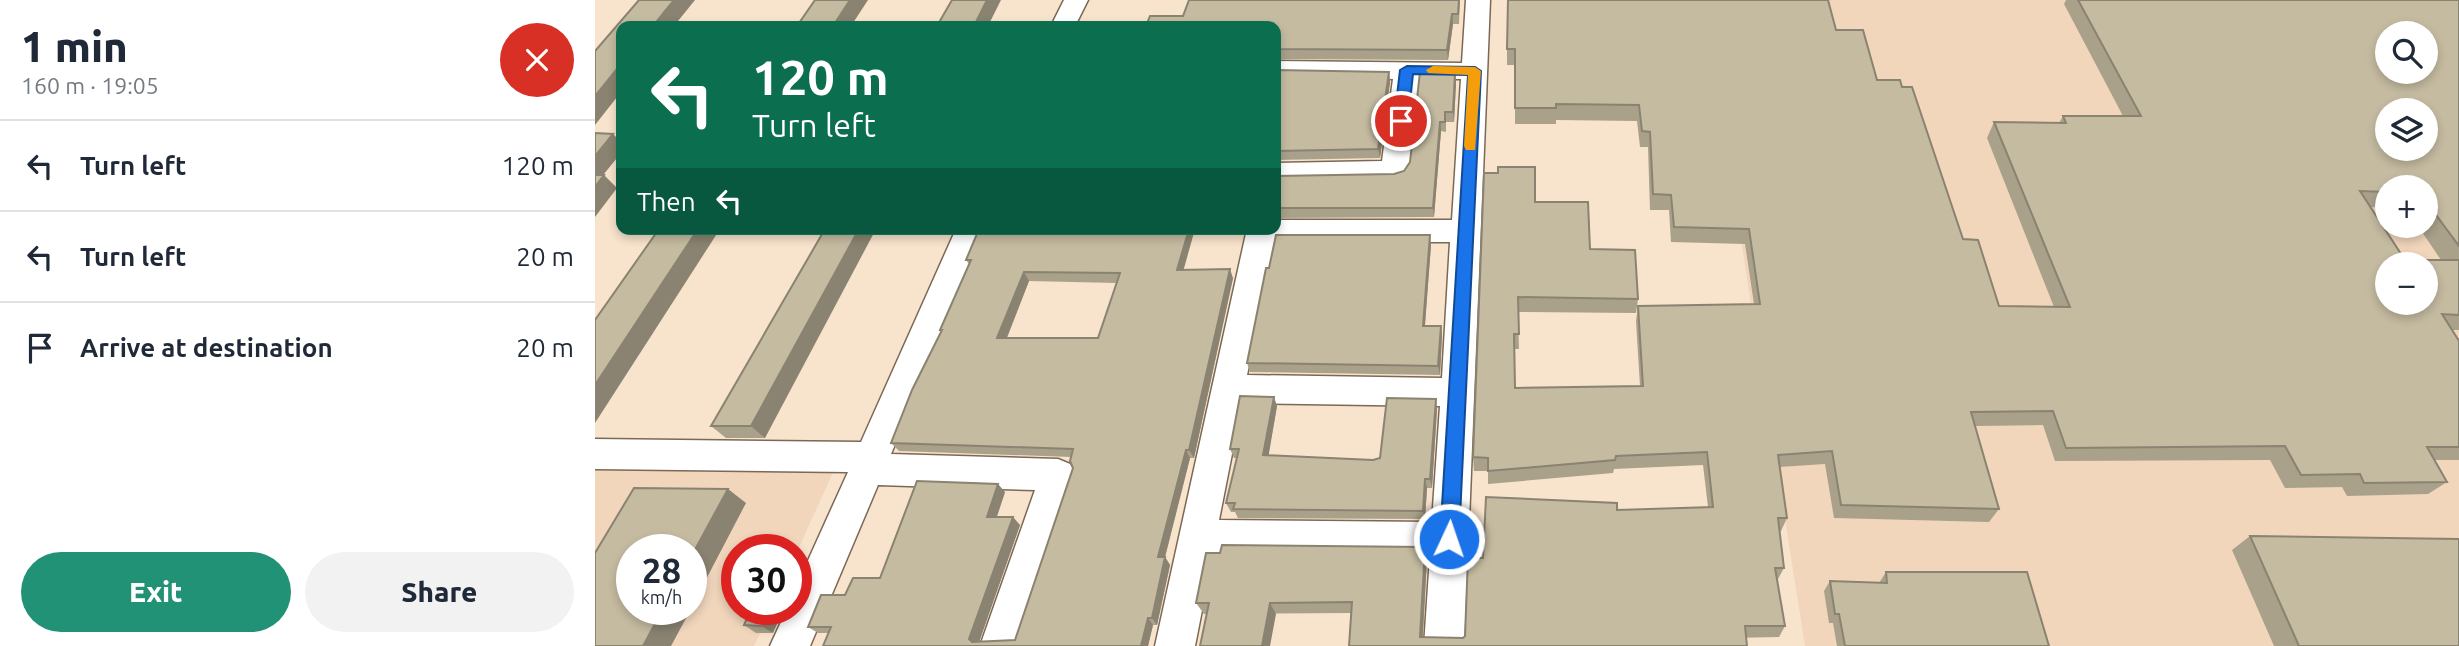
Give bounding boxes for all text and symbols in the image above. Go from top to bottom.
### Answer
map controls [2375,21,2438,315]
button: search [2375,21,2438,84]
text: 1 min [21,23,128,70]
button: close [500,23,574,97]
icon: left [637,49,728,140]
text: 120 m [752,49,889,104]
text: 160 m · 19:05 [21,73,159,98]
pin [1371,91,1431,151]
button: layers [2375,98,2438,161]
icon: arrive [1382,102,1420,140]
text: Turn left [752,107,876,143]
icon: left [21,147,59,185]
text: Turn left [80,151,186,180]
text: 120 m [502,151,574,180]
button: + [2375,175,2438,238]
icon: left [710,182,748,220]
text: Then [637,187,696,216]
icon: left [21,238,59,276]
text: Turn left [80,242,186,271]
text: 20 m [516,242,574,271]
button: − [2375,252,2438,315]
icon: arrive [21,329,59,367]
text: Arrive at destination [80,333,333,362]
text: 20 m [516,333,574,362]
position arrow [1412,502,1486,576]
speed limit sign: 30 [721,534,812,625]
text: 28 [642,550,681,590]
button: Exit [21,552,291,632]
button: Share [305,552,574,632]
text: km/h [641,587,682,607]

